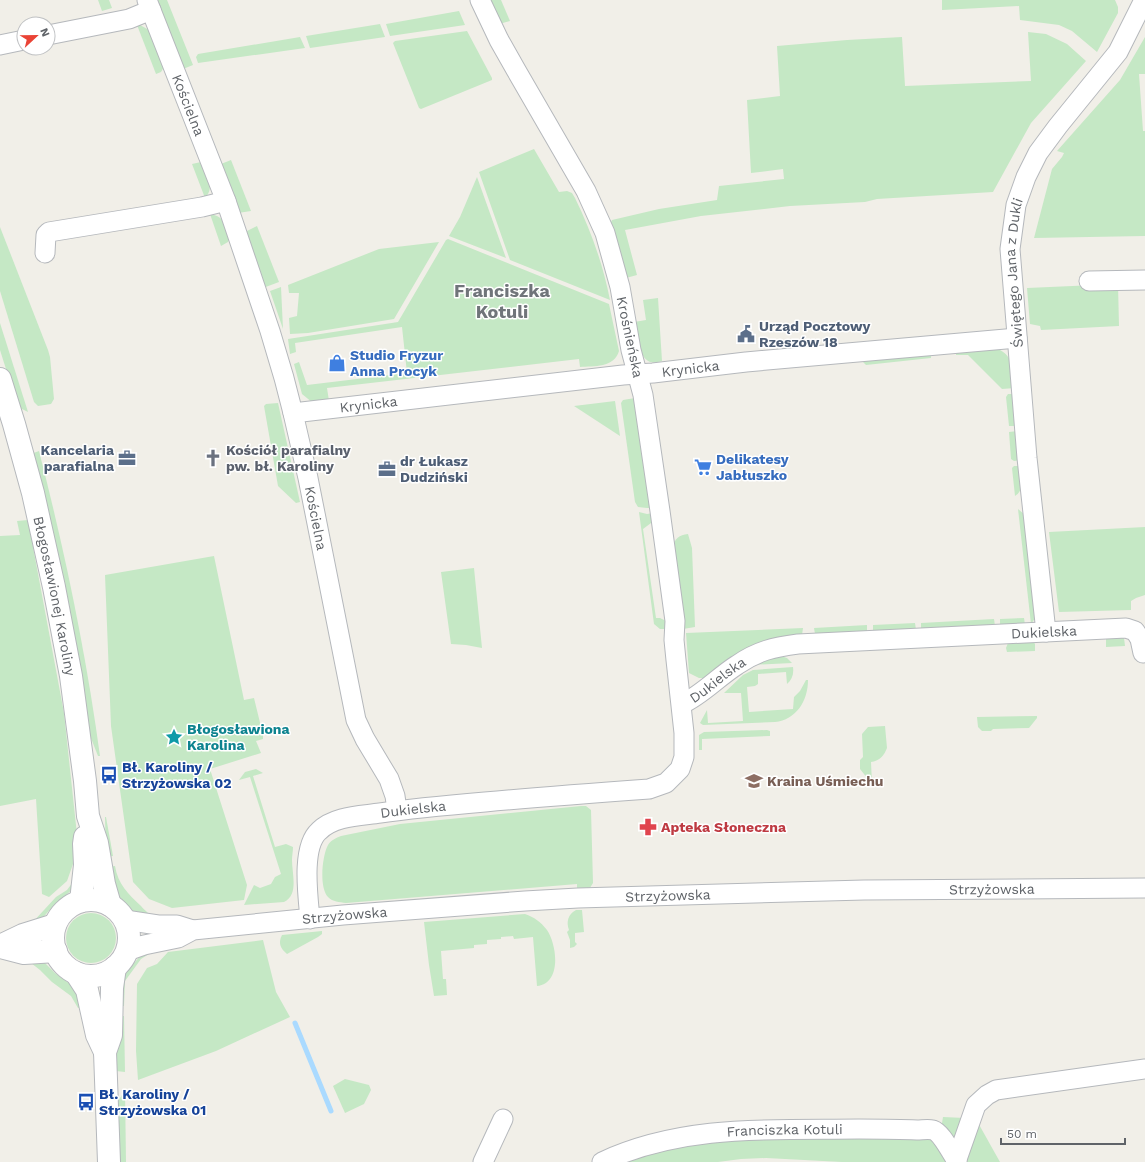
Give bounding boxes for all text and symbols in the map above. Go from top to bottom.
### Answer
north arrow [16,16,56,56]
text: N [37,26,52,39]
street label: Kościelna [169,72,208,138]
street label: Świętego Jana z Dukli [1002,196,1026,348]
district label: Franciszka Kotuli [454,280,550,322]
street label: Krośnieńska [614,295,646,379]
place label: Urząd Pocztowy Rzeszów 18 [759,318,871,350]
public building icon: Urząd Pocztowy Rzeszów 18 [736,324,756,344]
place label: Studio Fryzur Anna Procyk [350,347,443,379]
shop icon: Studio Fryzur Anna Procyk [327,353,347,373]
street label: Krynicka [661,357,720,380]
street label: Krynicka [339,393,398,416]
place label: Kancelaria parafialna [41,442,115,474]
place label: Kościół parafialny pw. bł. Karoliny [226,442,351,474]
office icon: Kancelaria parafialna [117,448,137,468]
church icon: Kościół parafialny pw. bł. Karoliny [203,448,223,468]
place label: Delikatesy Jabłuszko [716,451,789,483]
place label: dr Łukasz Dudziński [400,453,468,485]
supermarket icon: Delikatesy Jabłuszko [693,457,713,477]
office icon: dr Łukasz Dudziński [377,459,397,479]
street label: Kościelna [302,485,330,552]
street label: Błogosławionej Karoliny [30,515,79,678]
street label: Dukielska [1011,622,1077,642]
street label: Dukielska [686,654,749,706]
place label: Błogosławiona Karolina [187,721,291,753]
place icon: Błogosławiona Karolina [164,727,184,747]
place label: Bł. Karoliny / Strzyżowska 02 [122,759,232,791]
bus stop icon: Bł. Karoliny / Strzyżowska 02 [99,765,119,785]
school or university icon: Kraina Uśmiechu [744,771,764,791]
place label: Kraina Uśmiechu [767,773,884,789]
street label: Dukielska [379,797,447,821]
pharmacy icon: Apteka Słoneczna [638,817,658,837]
place label: Apteka Słoneczna [661,819,787,835]
street label: Strzyżowska [949,881,1035,897]
street label: Strzyżowska [625,886,711,905]
street label: Strzyżowska [301,904,388,927]
place label: Bł. Karoliny / Strzyżowska 01 [99,1086,206,1118]
bus stop icon: Bł. Karoliny / Strzyżowska 01 [76,1092,96,1112]
scale bar [1001,1120,1125,1146]
street label: Franciszka Kotuli [726,1121,843,1140]
text: 50 m [1007,1127,1037,1141]

